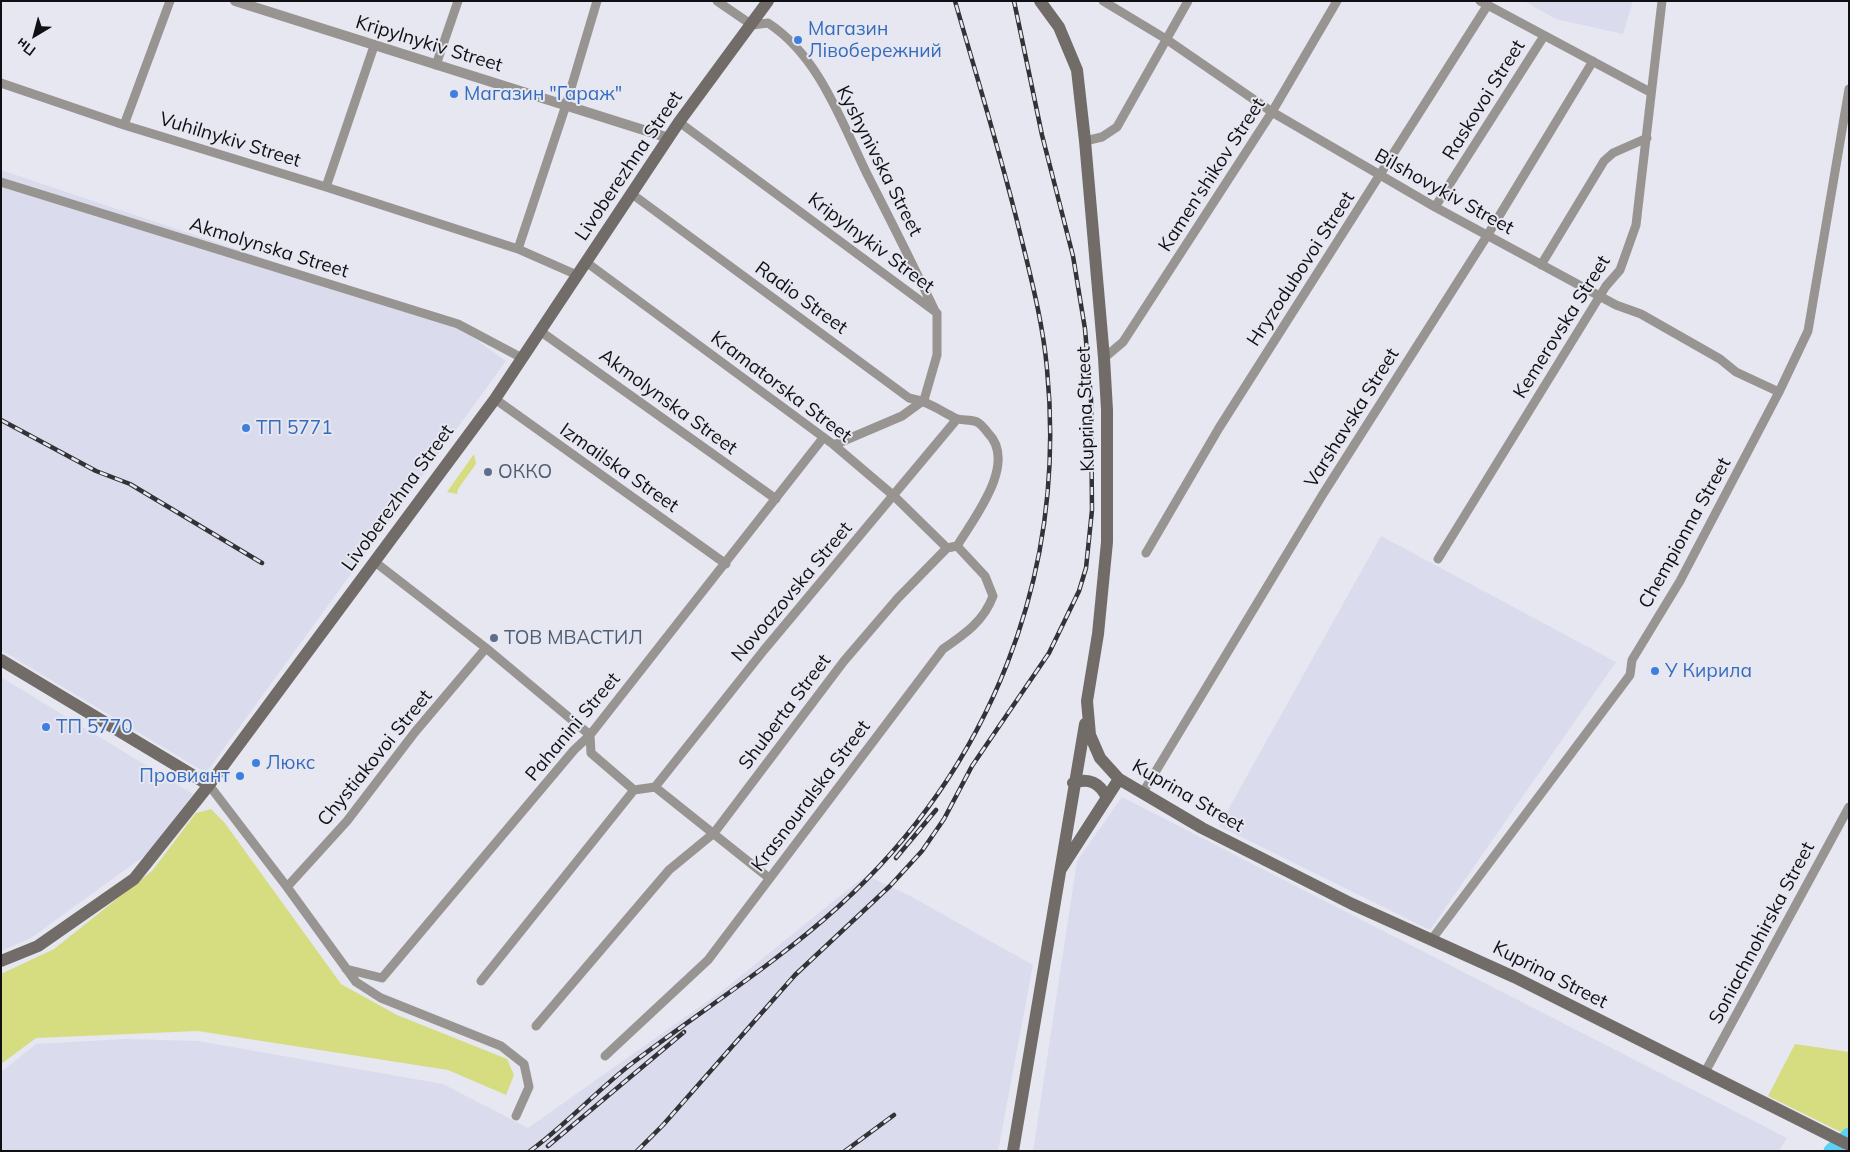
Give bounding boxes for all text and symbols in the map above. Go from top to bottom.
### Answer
north arrow [10,10,60,60]
street label: Kripylnykiv Street [353,11,505,77]
place label: Магазин Лівобережний [808,18,942,62]
text: Пн [13,34,39,60]
marker: Магазин Лівобережний [792,34,804,46]
street label: Raskovoi Street [1438,36,1530,164]
street label: Kyshynivska Street [831,82,927,240]
place label: Магазин "Гараж" [464,83,622,105]
street label: Livoberezhna Street [570,87,688,245]
marker: Магазин "Гараж" [448,88,460,100]
street label: Kamen'shikov Street [1154,94,1270,256]
street label: Vuhilnykiv Street [157,108,303,172]
street label: Bilshovykiv Street [1370,144,1518,240]
street label: Hryzodubovoi Street [1242,187,1360,351]
street label: Kripylnykiv Street [803,188,939,298]
street label: Akmolynska Street [187,213,351,283]
street label: Kemerovska Street [1509,251,1615,403]
street label: Radio Street [750,257,852,339]
street label: Kramatorska Street [706,327,856,447]
street label: Akmolynska Street [595,344,741,460]
street label: Varshavska Street [1300,344,1404,492]
street label: Kuprina Street [1072,346,1100,472]
place label: ТП 5771 [256,417,333,439]
street label: Izmailska Street [555,419,683,517]
street label: Livoberezhna Street [337,420,459,576]
marker: ТП 5771 [240,422,252,434]
street label: Chempionna Street [1634,454,1736,612]
place label: ОККО [498,461,552,483]
marker: ОККО [482,466,494,478]
street label: Novoazovska Street [727,517,857,667]
place label: ТОВ МВАСТИЛ [504,627,643,649]
marker: ТОВ МВАСТИЛ [488,632,500,644]
street label: Shuberta Street [734,650,836,774]
place label: У Кирила [1665,660,1752,682]
marker: У Кирила [1649,665,1661,677]
street label: Pahanini Street [521,668,625,786]
street label: Chystiakovoi Street [313,685,437,831]
place label: ТП 5770 [56,716,133,738]
street label: Krasnouralska Street [747,716,875,876]
marker: ТП 5770 [40,721,52,733]
place label: Люкс [266,752,315,774]
street label: Kuprina Street [1128,755,1248,837]
marker: Люкс [250,757,262,769]
place label: Провиант [139,765,230,787]
marker: Провиант [234,770,246,782]
street label: Soniachnohirska Street [1704,838,1820,1028]
street label: Kuprina Street [1489,936,1611,1014]

